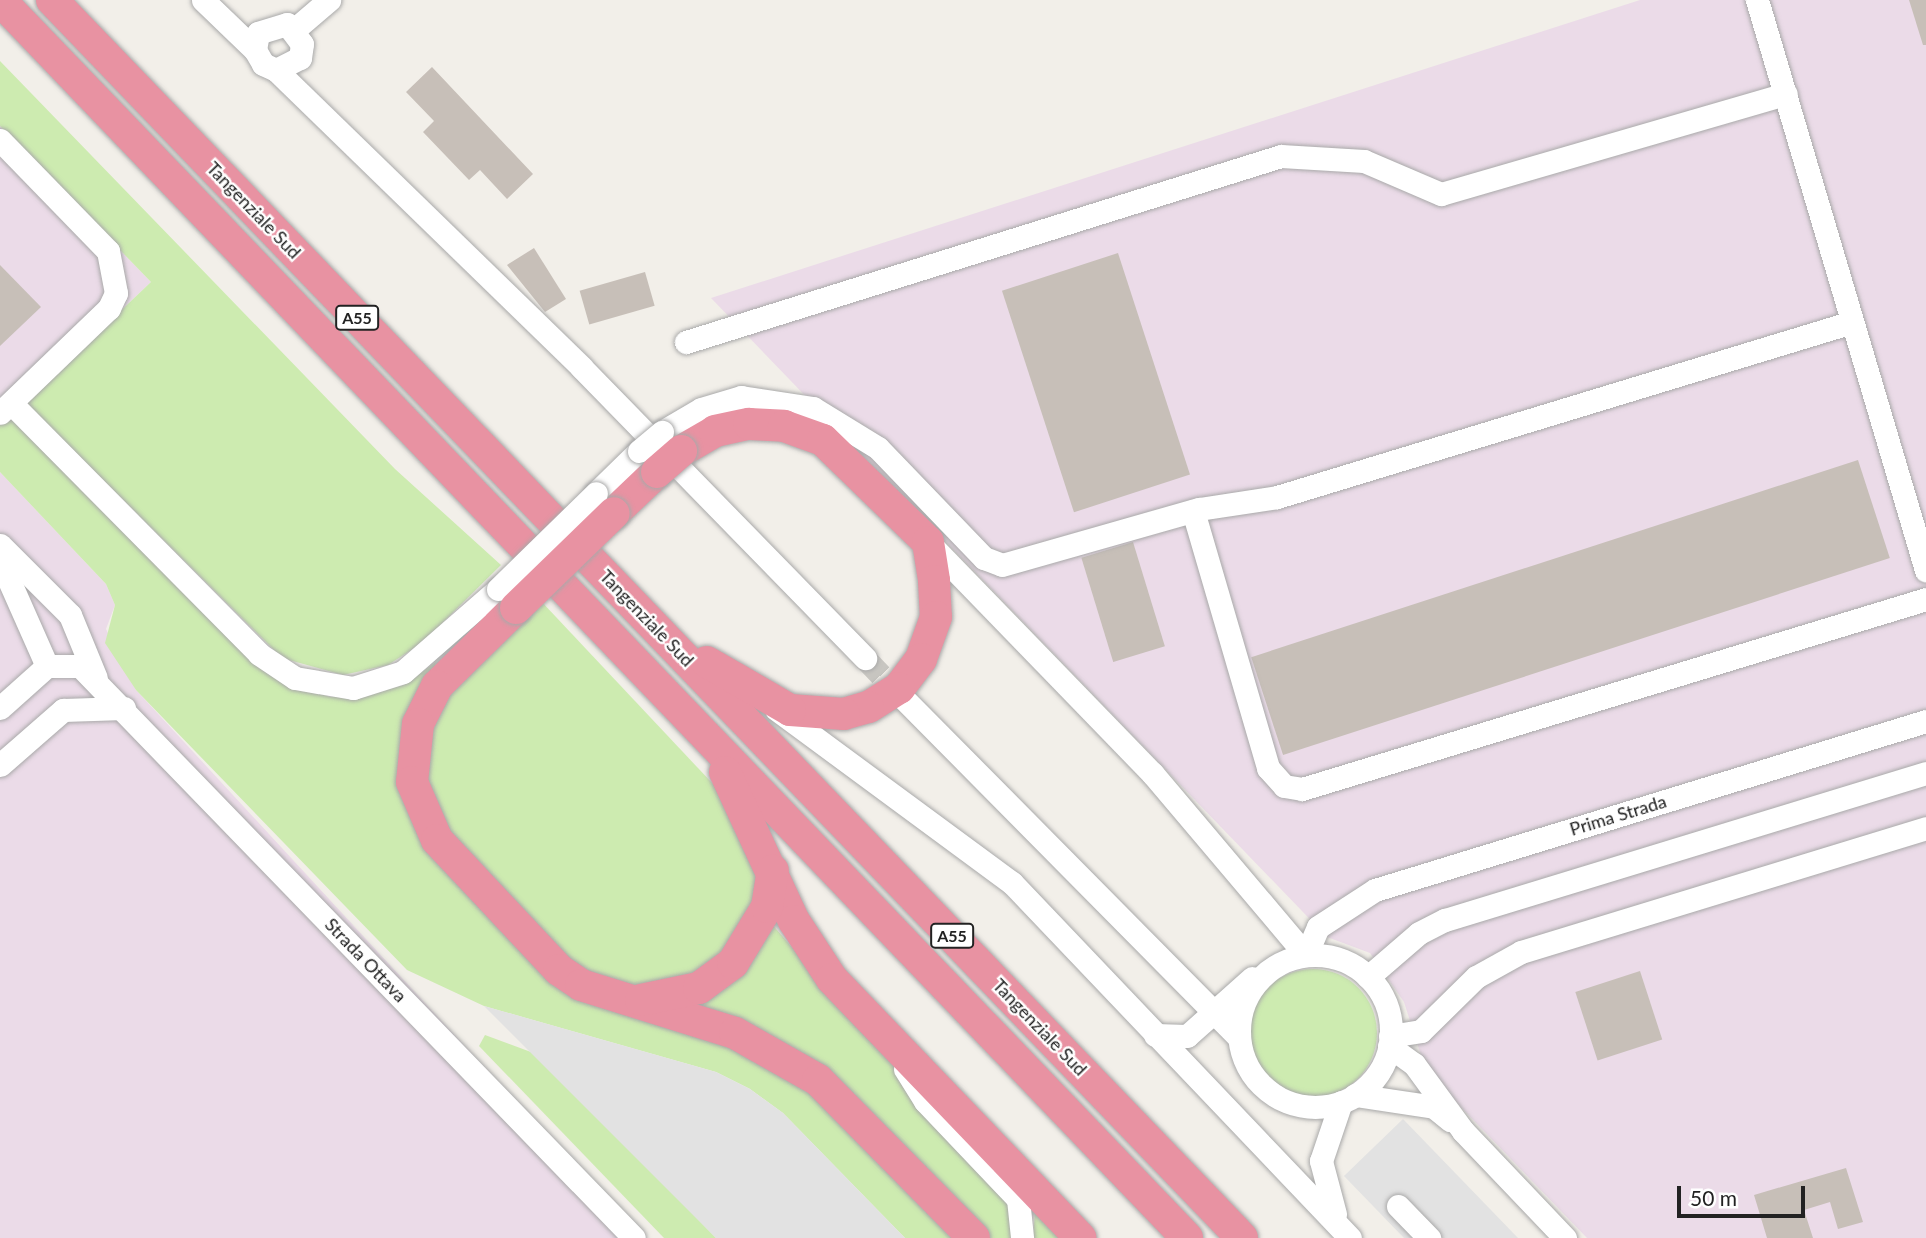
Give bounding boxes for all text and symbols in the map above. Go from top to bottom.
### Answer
street label: Tangenziale Sud [203,157,305,263]
road number: A55 [334,306,380,330]
street label: Tangenziale Sud [596,565,698,671]
street label: Prima Strada [1567,790,1669,840]
street label: Strada Ottava [321,914,411,1006]
road number: A55 [929,924,975,948]
street label: Tangenziale Sud [989,974,1091,1080]
scale bar [1681,1172,1809,1216]
text: 50 m [1690,1185,1737,1210]

